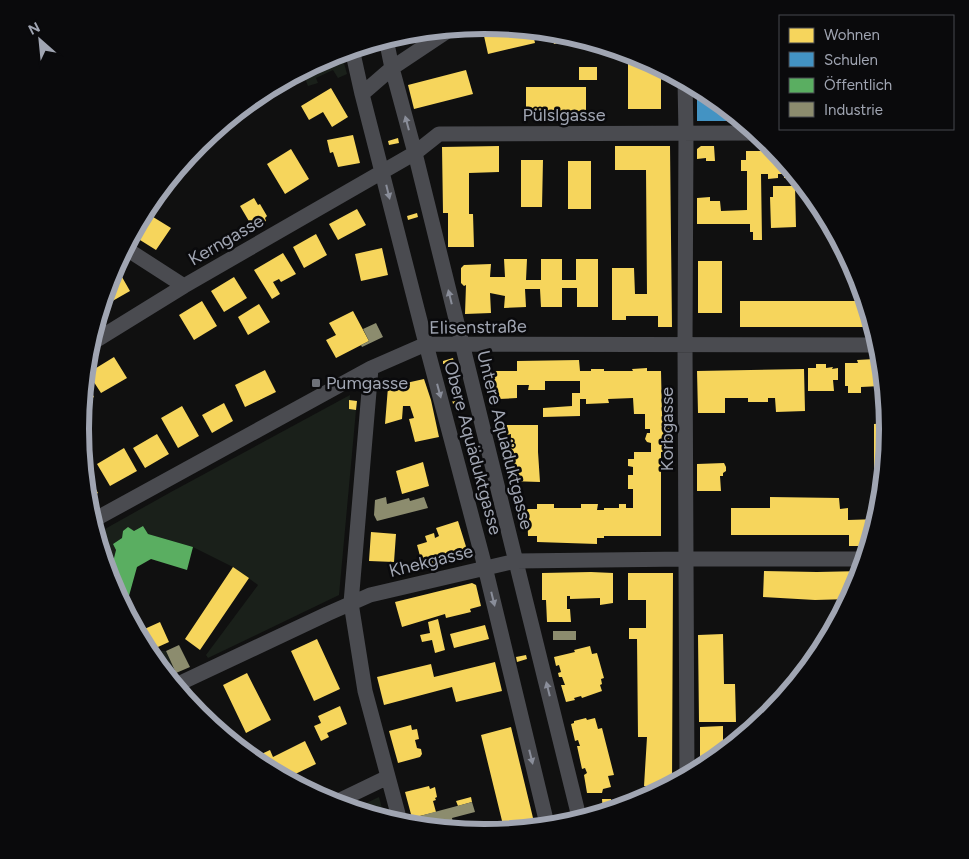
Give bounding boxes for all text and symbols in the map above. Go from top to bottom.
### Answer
north arrow [15,15,65,65]
legend [779,15,954,130]
text: N [26,19,43,39]
text: Wohnen [824,26,880,44]
text: Schulen [824,51,878,69]
text: Öffentlich [824,76,892,94]
text: Industrie [824,101,883,119]
street label: Pülslgasse [522,104,606,126]
one-way arrow [403,115,411,130]
one-way arrow [384,185,392,200]
street label: Kerngasse [184,210,268,270]
one-way arrow [446,290,454,305]
street label: Elisenstraße [429,315,527,339]
street label: Untere Aquäduktgasse [472,348,538,532]
street label: Obere Aquäduktgasse [439,359,507,537]
place label: Pumgasse [326,372,408,394]
marker: Pumgasse [310,377,322,389]
one-way arrow [435,383,443,398]
street label: Korbgasse [656,387,678,471]
street label: Khekgasse [387,540,475,582]
one-way arrow [489,591,497,606]
one-way arrow [544,681,552,696]
one-way arrow [527,749,535,764]

